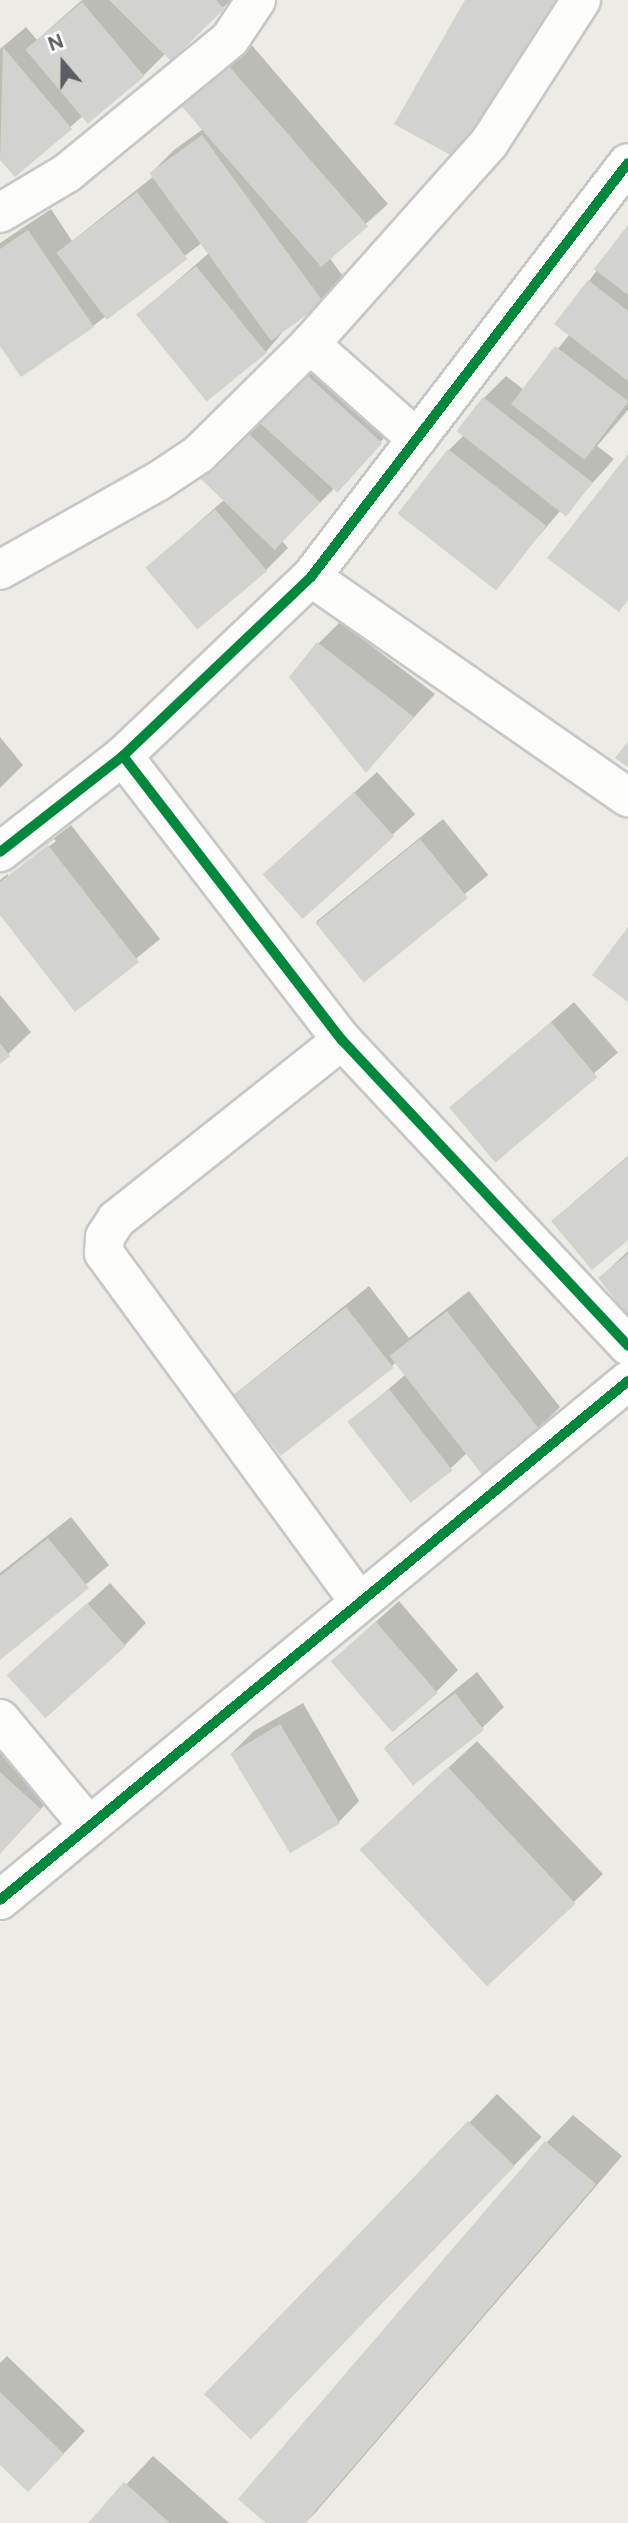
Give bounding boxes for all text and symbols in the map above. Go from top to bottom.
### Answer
north arrow [28,28,98,98]
text: N [45,29,66,56]

